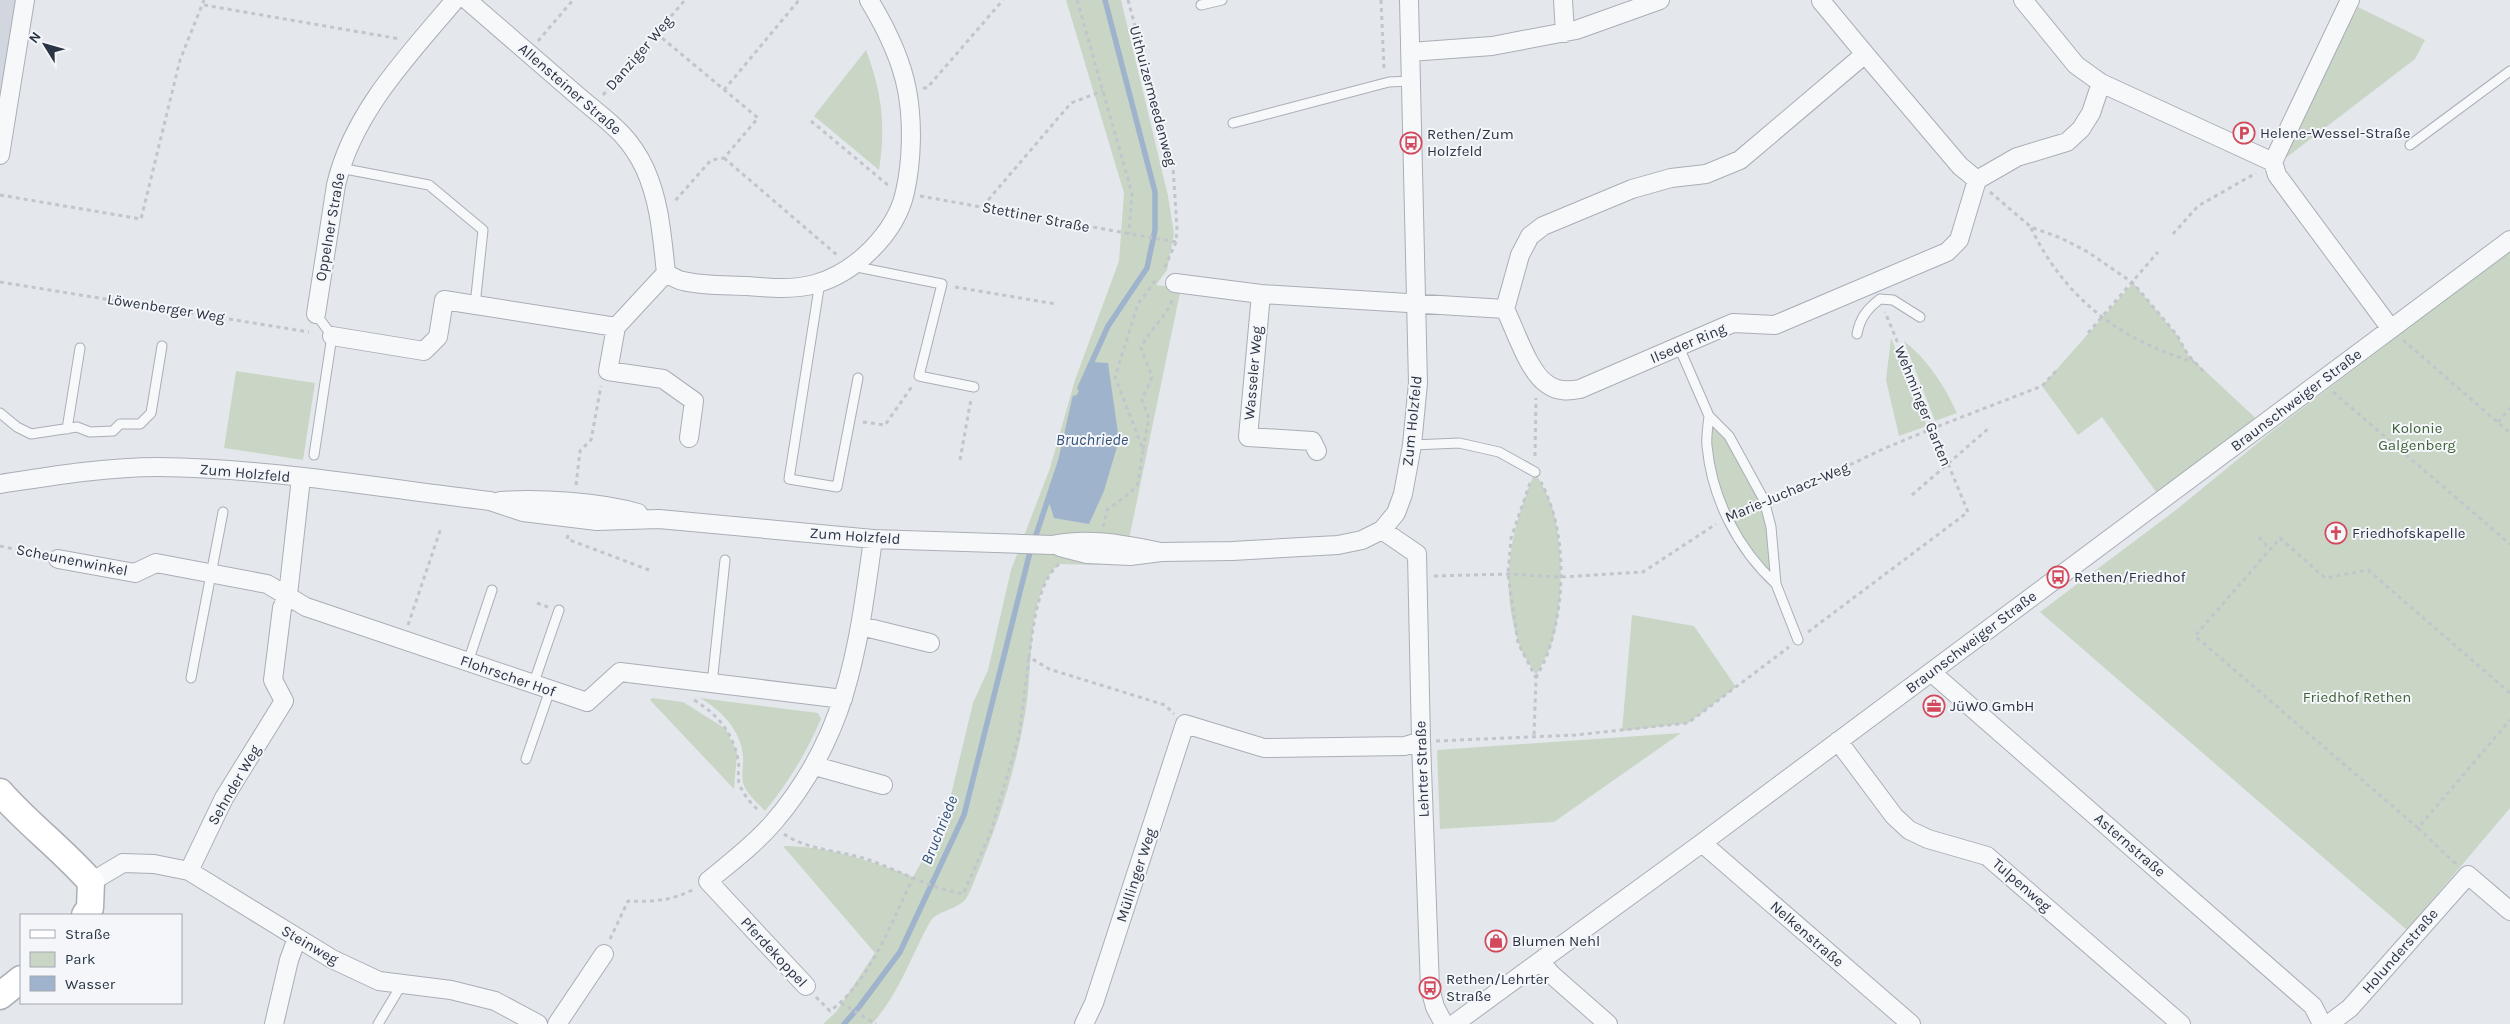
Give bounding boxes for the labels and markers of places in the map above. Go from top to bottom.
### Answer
parking icon: Helene-Wessel-Straße [2232,121,2256,145]
place label: Helene-Wessel-Straße [2260,124,2410,142]
place label: Rethen/Zum Holzfeld [1427,125,1514,160]
bus stop icon: Rethen/Zum Holzfeld [1399,131,1423,155]
church icon: Friedhofskapelle [2324,521,2348,545]
place label: Friedhofskapelle [2352,524,2466,542]
bus stop icon: Rethen/Friedhof [2046,565,2070,589]
place label: Rethen/Friedhof [2074,568,2186,586]
office icon: JüWO GmbH [1922,694,1946,718]
place label: JüWO GmbH [1950,697,2034,715]
shop icon: Blumen Nehl [1484,929,1508,953]
place label: Blumen Nehl [1512,932,1600,950]
place label: Rethen/Lehrter Straße [1446,970,1549,1005]
bus stop icon: Rethen/Lehrter Straße [1418,976,1442,1000]

